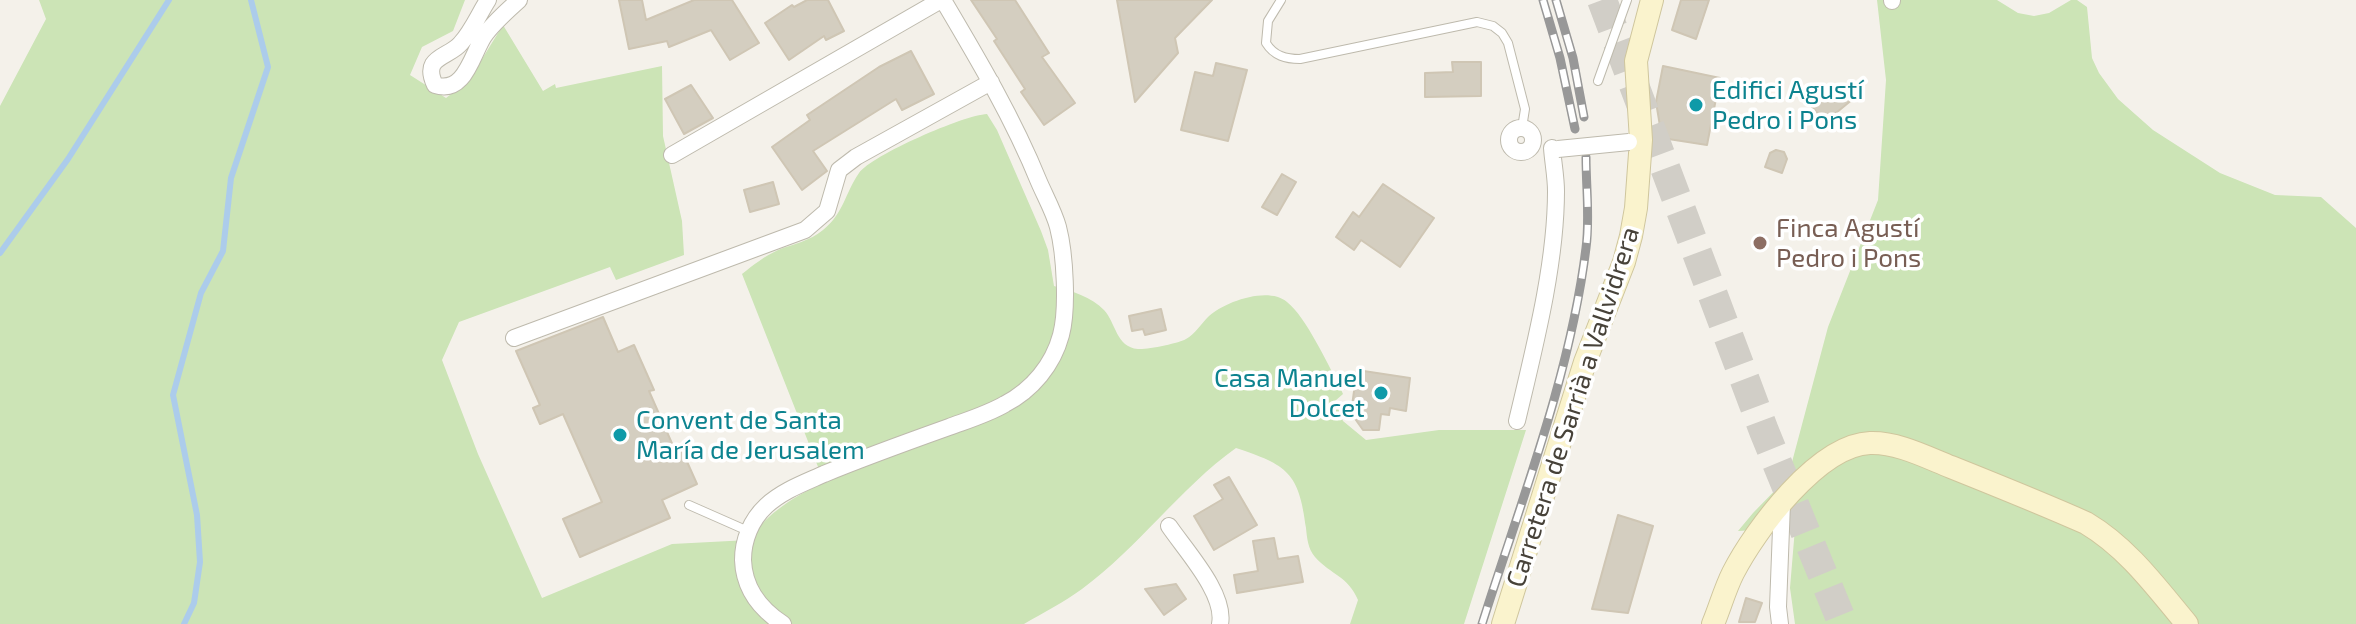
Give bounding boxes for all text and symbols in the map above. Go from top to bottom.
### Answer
place label: Edifici Agustí Pedro i Pons [1712,74,1864,136]
marker: Edifici Agustí Pedro i Pons [1687,96,1705,114]
place label: Finca Agustí Pedro i Pons [1776,212,1921,274]
street label: Carretera de Sarrià a Vallvidrera [1500,223,1646,591]
marker: Finca Agustí Pedro i Pons [1751,234,1769,252]
place label: Casa Manuel Dolcet [1214,362,1365,424]
marker: Casa Manuel Dolcet [1372,384,1390,402]
place label: Convent de Santa María de Jerusalem [636,404,865,466]
marker: Convent de Santa María de Jerusalem [611,426,629,444]

